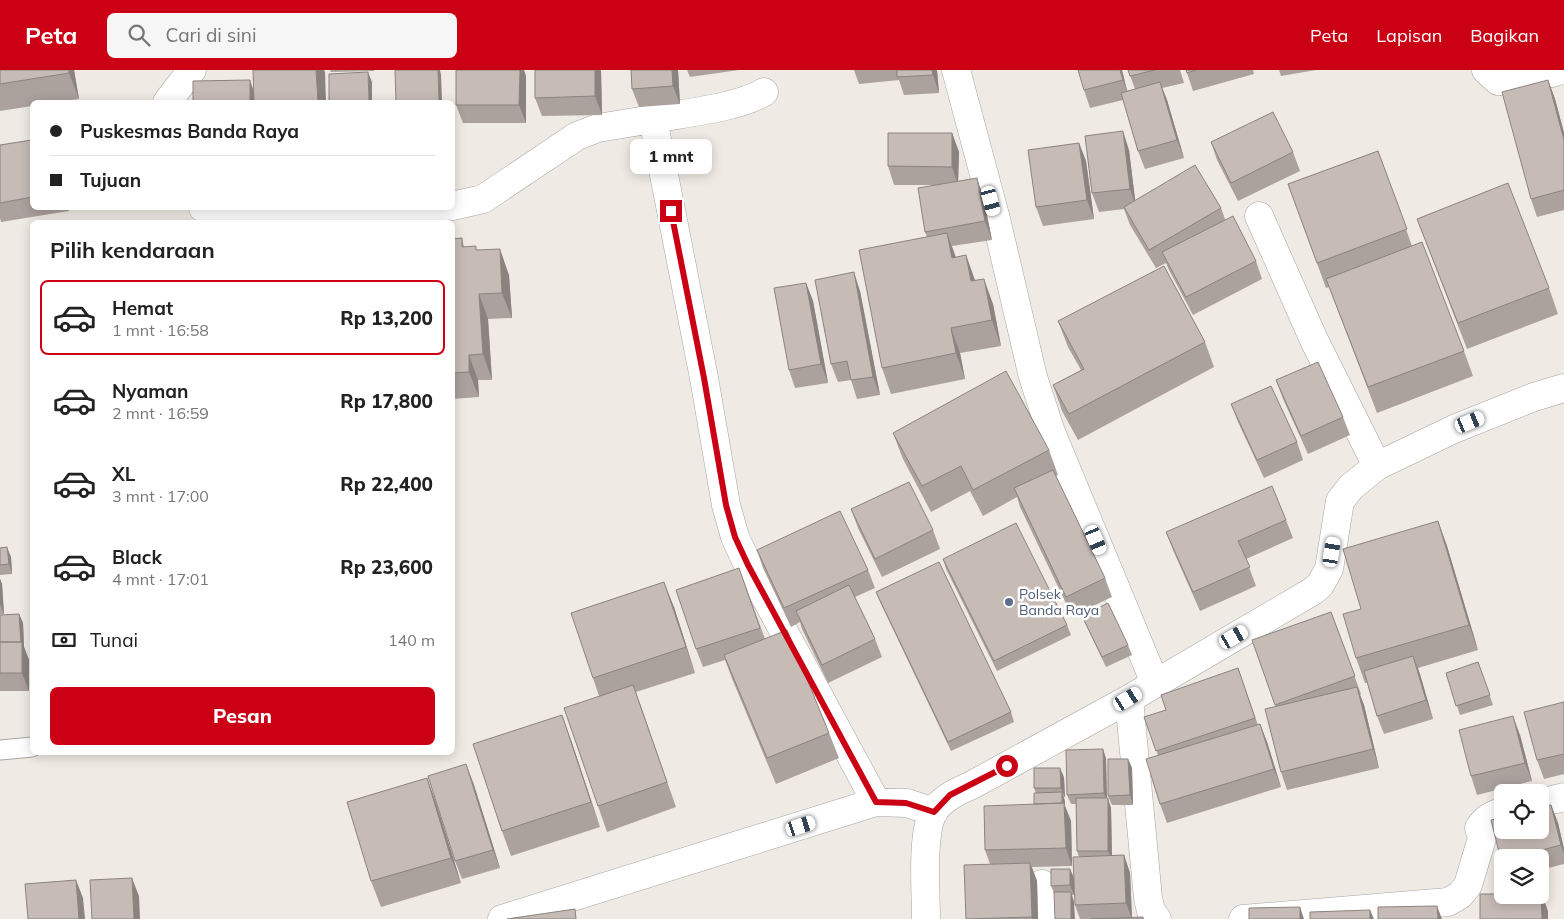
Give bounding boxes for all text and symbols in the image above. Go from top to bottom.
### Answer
search box [107,13,457,58]
text: Peta [25,20,77,50]
icon: search [125,21,153,49]
text: Cari di sini [165,23,256,47]
text: Peta [1310,24,1348,47]
text: Lapisan [1376,24,1442,47]
text: Bagikan [1470,24,1539,47]
text: Puskesmas Banda Raya [80,119,299,143]
callout: 1 mnt [630,138,712,174]
text: 1 mnt [649,146,693,166]
text: Tujuan [80,168,141,192]
car [979,185,1002,217]
route end [660,200,682,222]
text: Pilih kendaraan [50,236,215,264]
icon: car [52,295,97,340]
text: Hemat [112,296,173,320]
text: Rp 13,200 [340,306,433,330]
text: 1 mnt · 16:58 [112,320,209,340]
icon: car [52,378,97,423]
text: Nyaman [112,379,189,403]
text: Rp 17,800 [340,389,433,413]
text: 2 mnt · 16:59 [112,403,209,423]
car [1453,409,1486,435]
icon: car [52,461,97,506]
text: XL [112,462,135,486]
text: Rp 22,400 [340,472,433,496]
text: 3 mnt · 17:00 [112,486,209,506]
car [1083,523,1108,557]
car [1322,536,1341,568]
icon: car [52,544,97,589]
text: Black [112,545,162,569]
text: Rp 23,600 [340,555,433,579]
text: 4 mnt · 17:01 [112,569,209,589]
place label: Polsek Banda Raya [1019,585,1099,619]
marker: Polsek Banda Raya [1003,596,1015,608]
car [1217,623,1250,651]
icon: cash [50,626,78,654]
text: Tunai [90,628,138,652]
text: 140 m [388,630,435,650]
car [1111,685,1144,713]
button: Pesan [50,687,435,745]
route start [996,755,1018,777]
map controls [1494,784,1549,904]
button: locate [1494,784,1549,839]
car [784,814,817,838]
button: layers [1494,849,1549,904]

